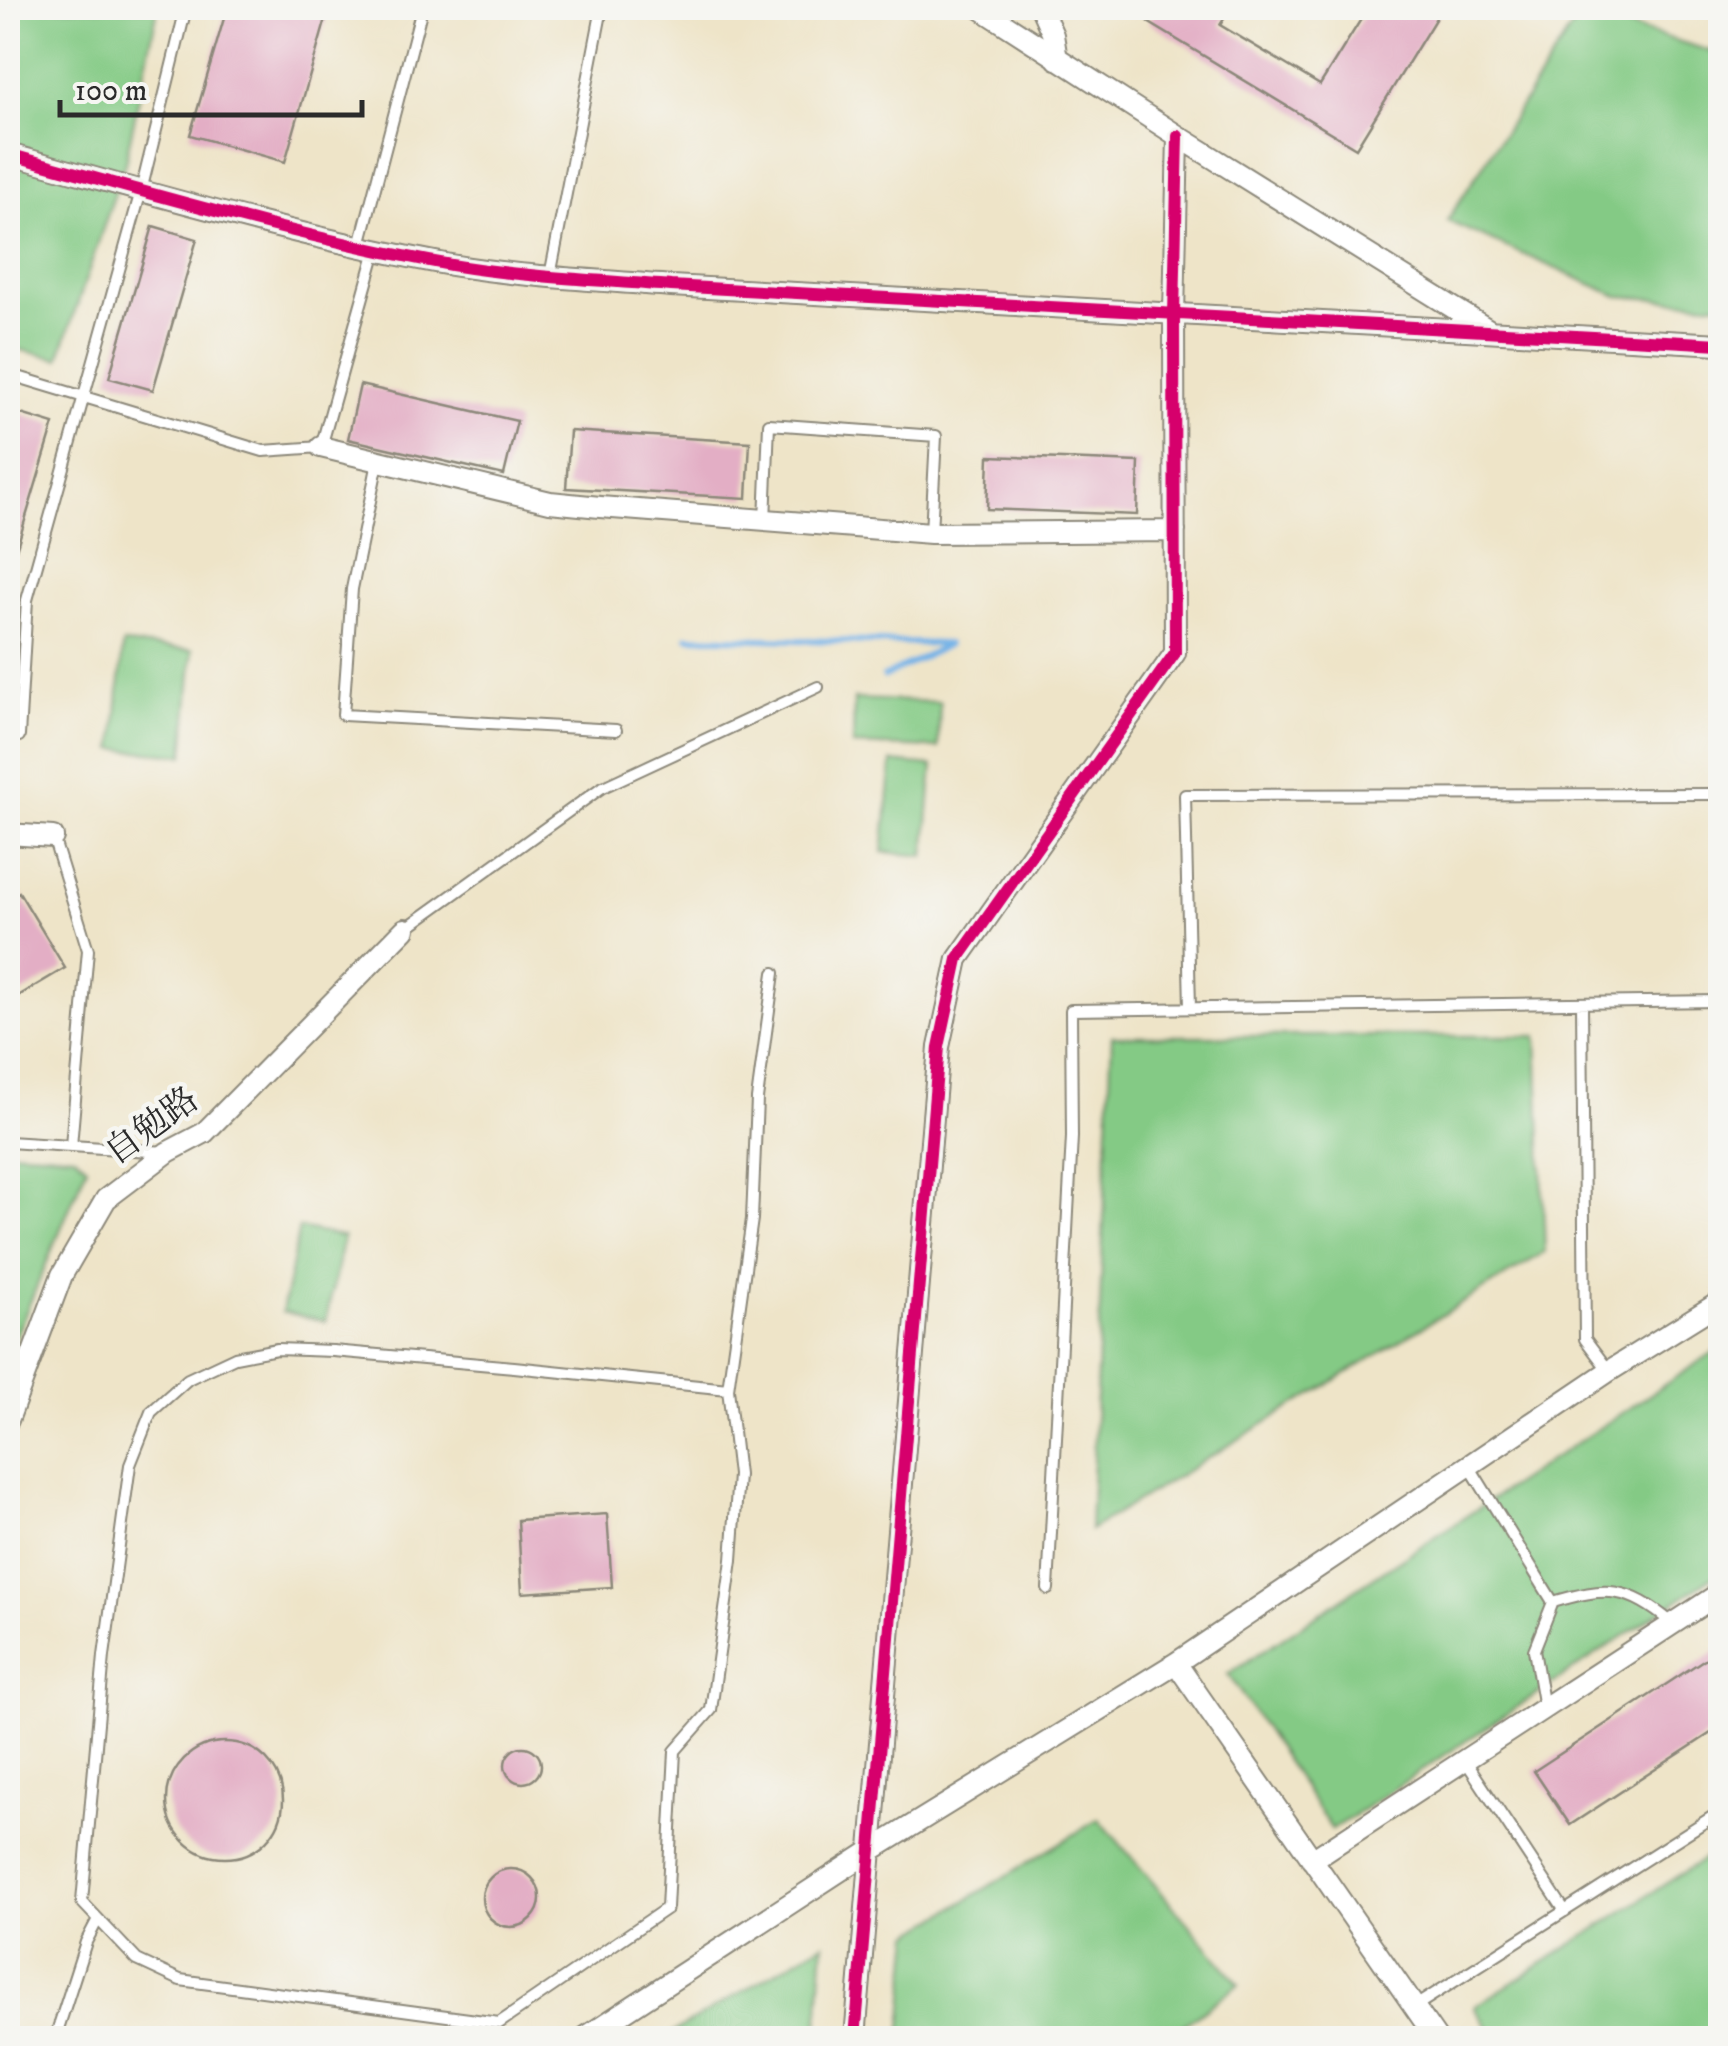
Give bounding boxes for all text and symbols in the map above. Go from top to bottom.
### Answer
scale bar [60,55,362,117]
text: 100 m [75,73,147,110]
street label: 自勉路 [97,1078,208,1175]

